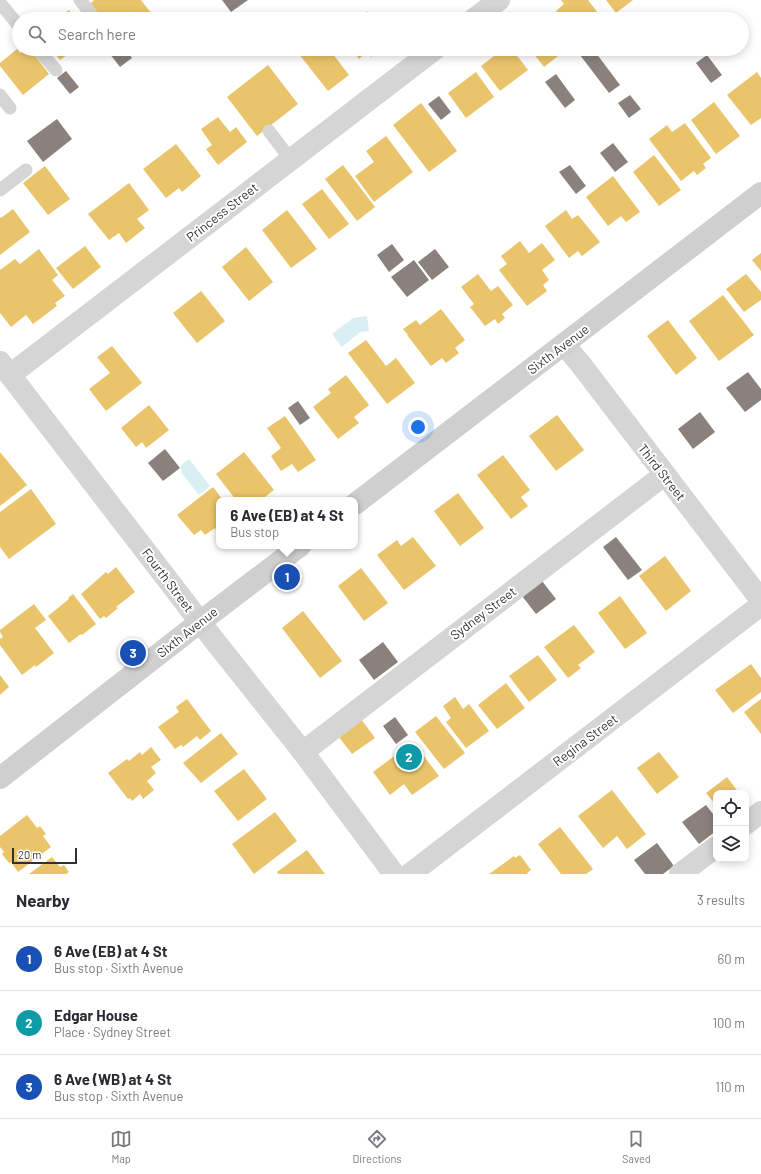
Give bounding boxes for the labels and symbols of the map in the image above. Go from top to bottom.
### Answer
street label: Princess Street [183,179,261,245]
street label: Sixth Avenue [524,321,592,377]
your location [408,417,428,437]
street label: Third Street [635,440,689,504]
street label: Fourth Street [139,545,197,615]
pin: 1 [274,562,300,592]
street label: Sydney Street [447,583,519,643]
street label: Sixth Avenue [153,603,221,661]
pin: 3 [120,638,146,668]
street label: Regina Street [549,710,621,770]
pin: 2 [396,742,422,772]
scale bar [12,846,77,865]

